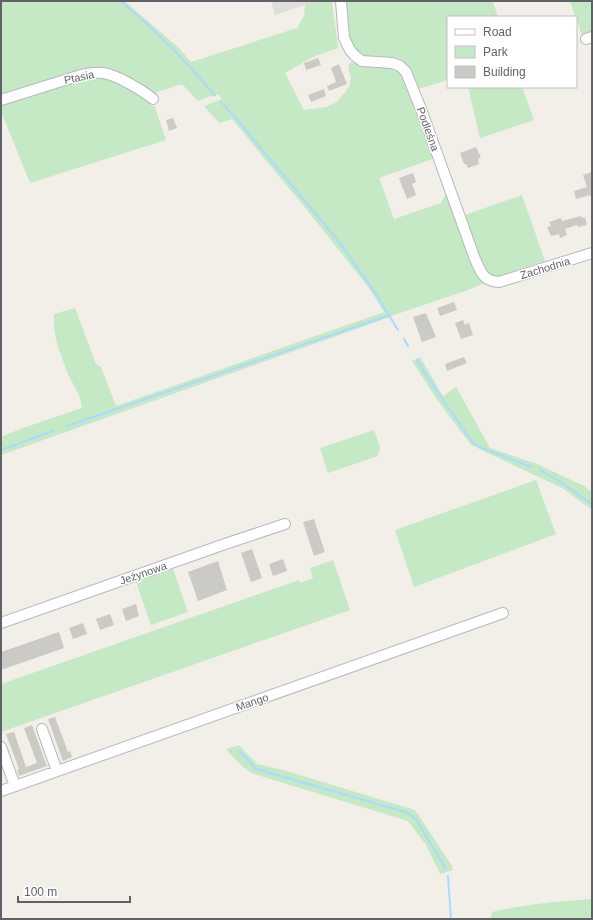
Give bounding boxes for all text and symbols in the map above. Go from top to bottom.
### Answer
legend [447,16,577,88]
text: Road [483,25,512,39]
text: Park [483,45,509,59]
text: Building [483,65,526,79]
street label: Ptasia [63,68,96,86]
street label: Podleśna [415,105,442,153]
street label: Zachodnia [519,254,572,281]
street label: Jeżynowa [118,559,169,587]
street label: Mango [234,691,270,713]
scale bar [18,878,130,904]
text: 100 m [24,885,57,899]

